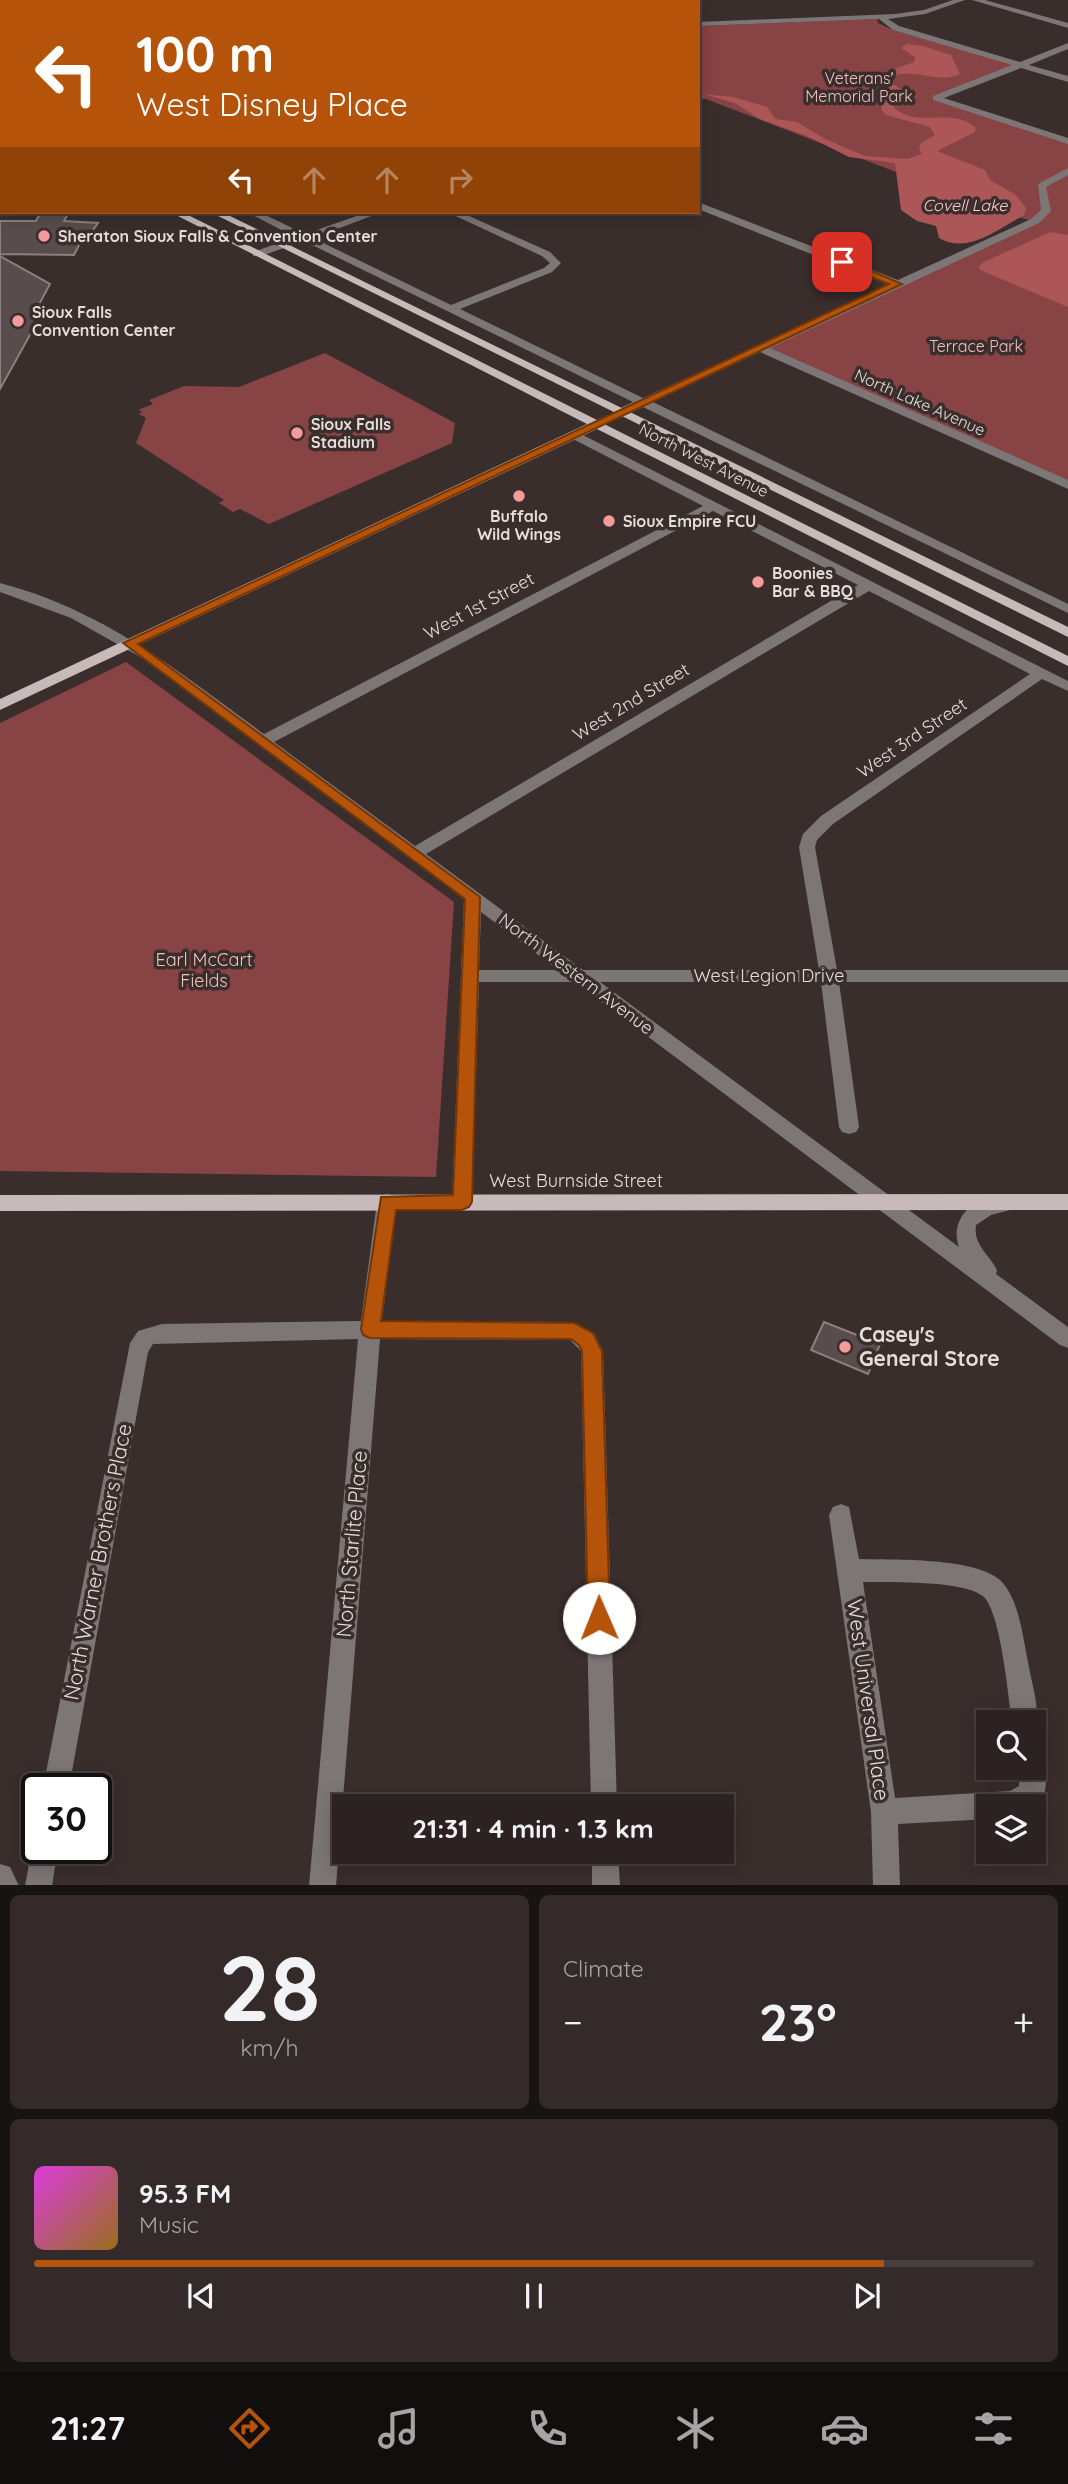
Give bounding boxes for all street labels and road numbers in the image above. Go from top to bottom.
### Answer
street label: North Lake Avenue [852,364,988,440]
street label: North West Avenue [636,419,772,501]
street label: West 1st Street [419,567,538,644]
street label: West 2nd Street [568,658,693,745]
street label: West 3rd Street [852,692,971,783]
street label: North Western Avenue [494,908,658,1039]
street label: West Legion Drive [693,964,845,987]
street label: West Burnside Street [489,1169,663,1192]
street label: North Warner Brothers Place [57,1421,137,1702]
street label: North Starlite Place [330,1449,372,1638]
street label: West Universal Place [842,1597,896,1802]

